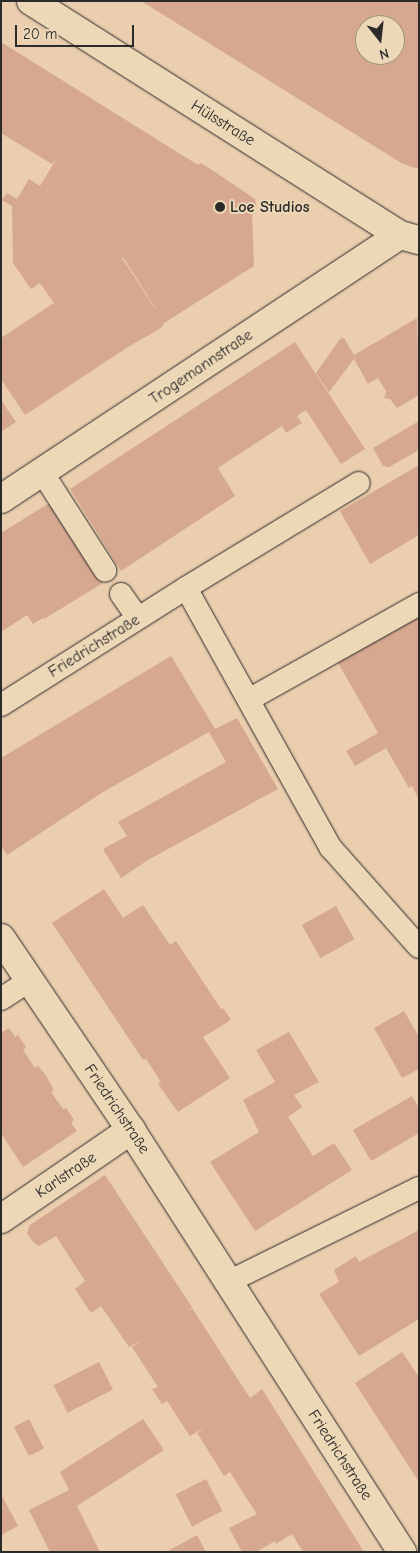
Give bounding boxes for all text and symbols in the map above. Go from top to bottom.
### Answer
scale bar [18,15,136,47]
north arrow [355,15,405,65]
text: 20 m [23,25,57,43]
text: N [377,45,391,63]
street label: Hülsstraße [187,96,259,150]
place label: Loe Studios [230,197,310,217]
marker: Loe Studios [214,201,226,213]
street label: Trogemannstraße [146,325,256,409]
street label: Friedrichstraße [45,610,143,682]
street label: Friedrichstraße [80,1061,154,1157]
street label: Karlstraße [32,1148,100,1202]
street label: Friedrichstraße [304,1406,376,1504]

